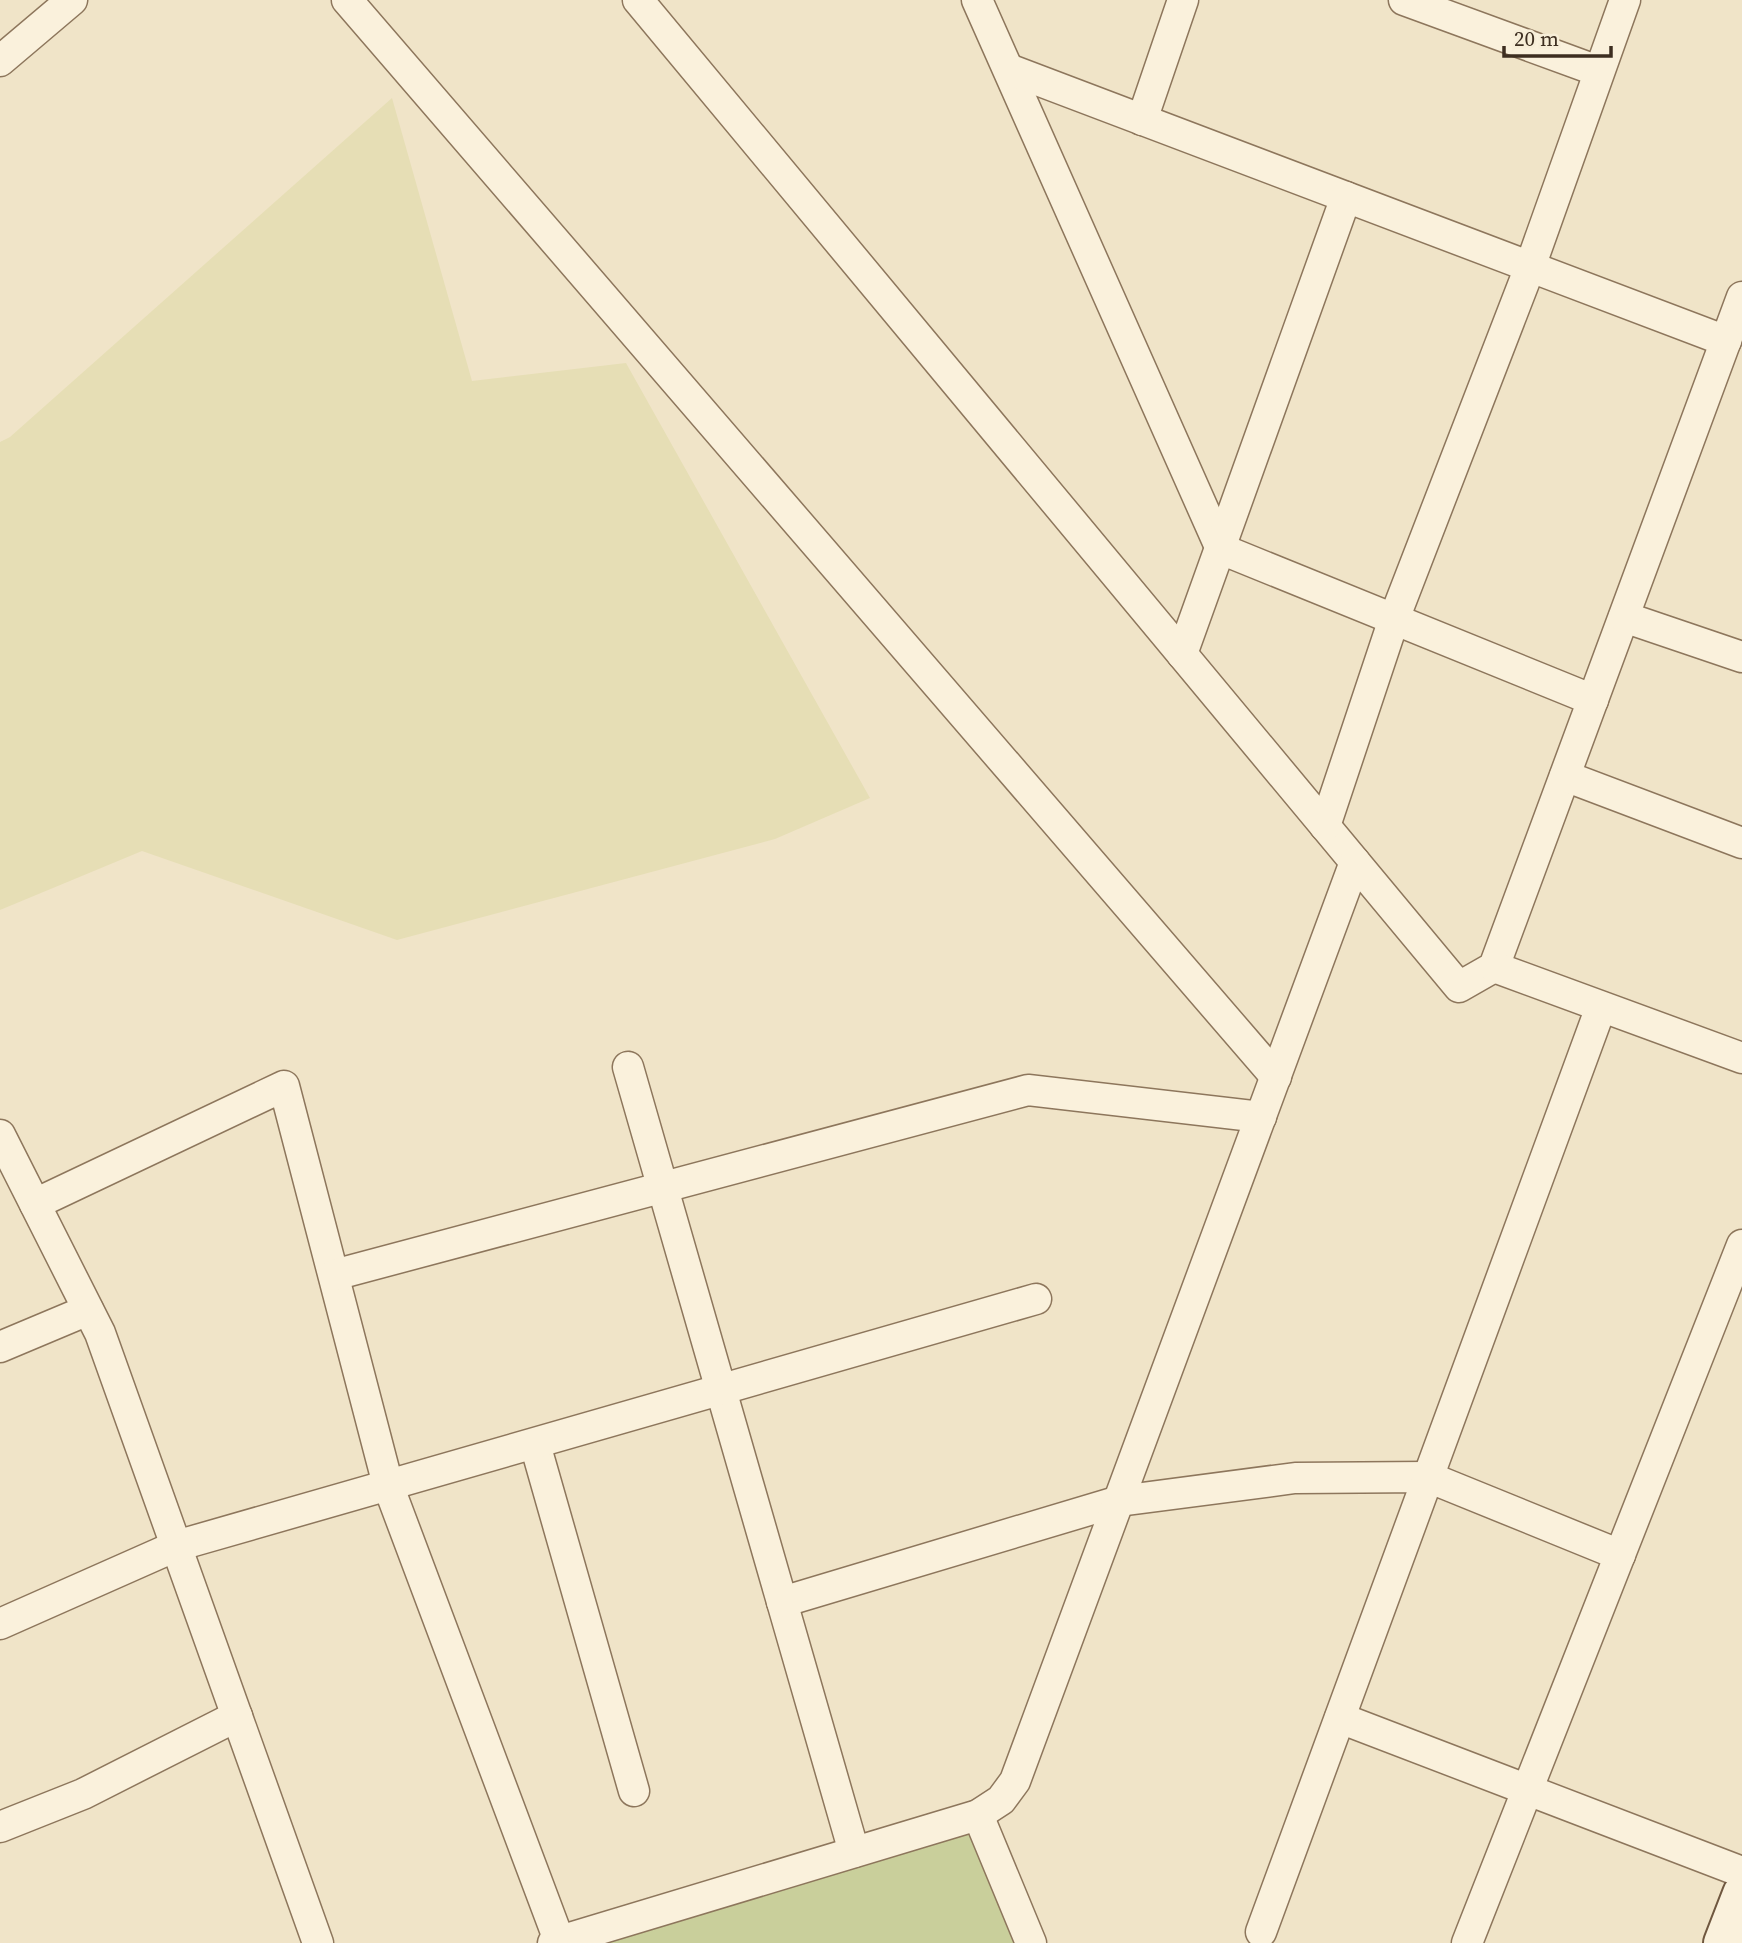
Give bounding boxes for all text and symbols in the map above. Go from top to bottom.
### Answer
scale bar [1504,14,1611,58]
text: 20 m [1514,24,1559,53]

